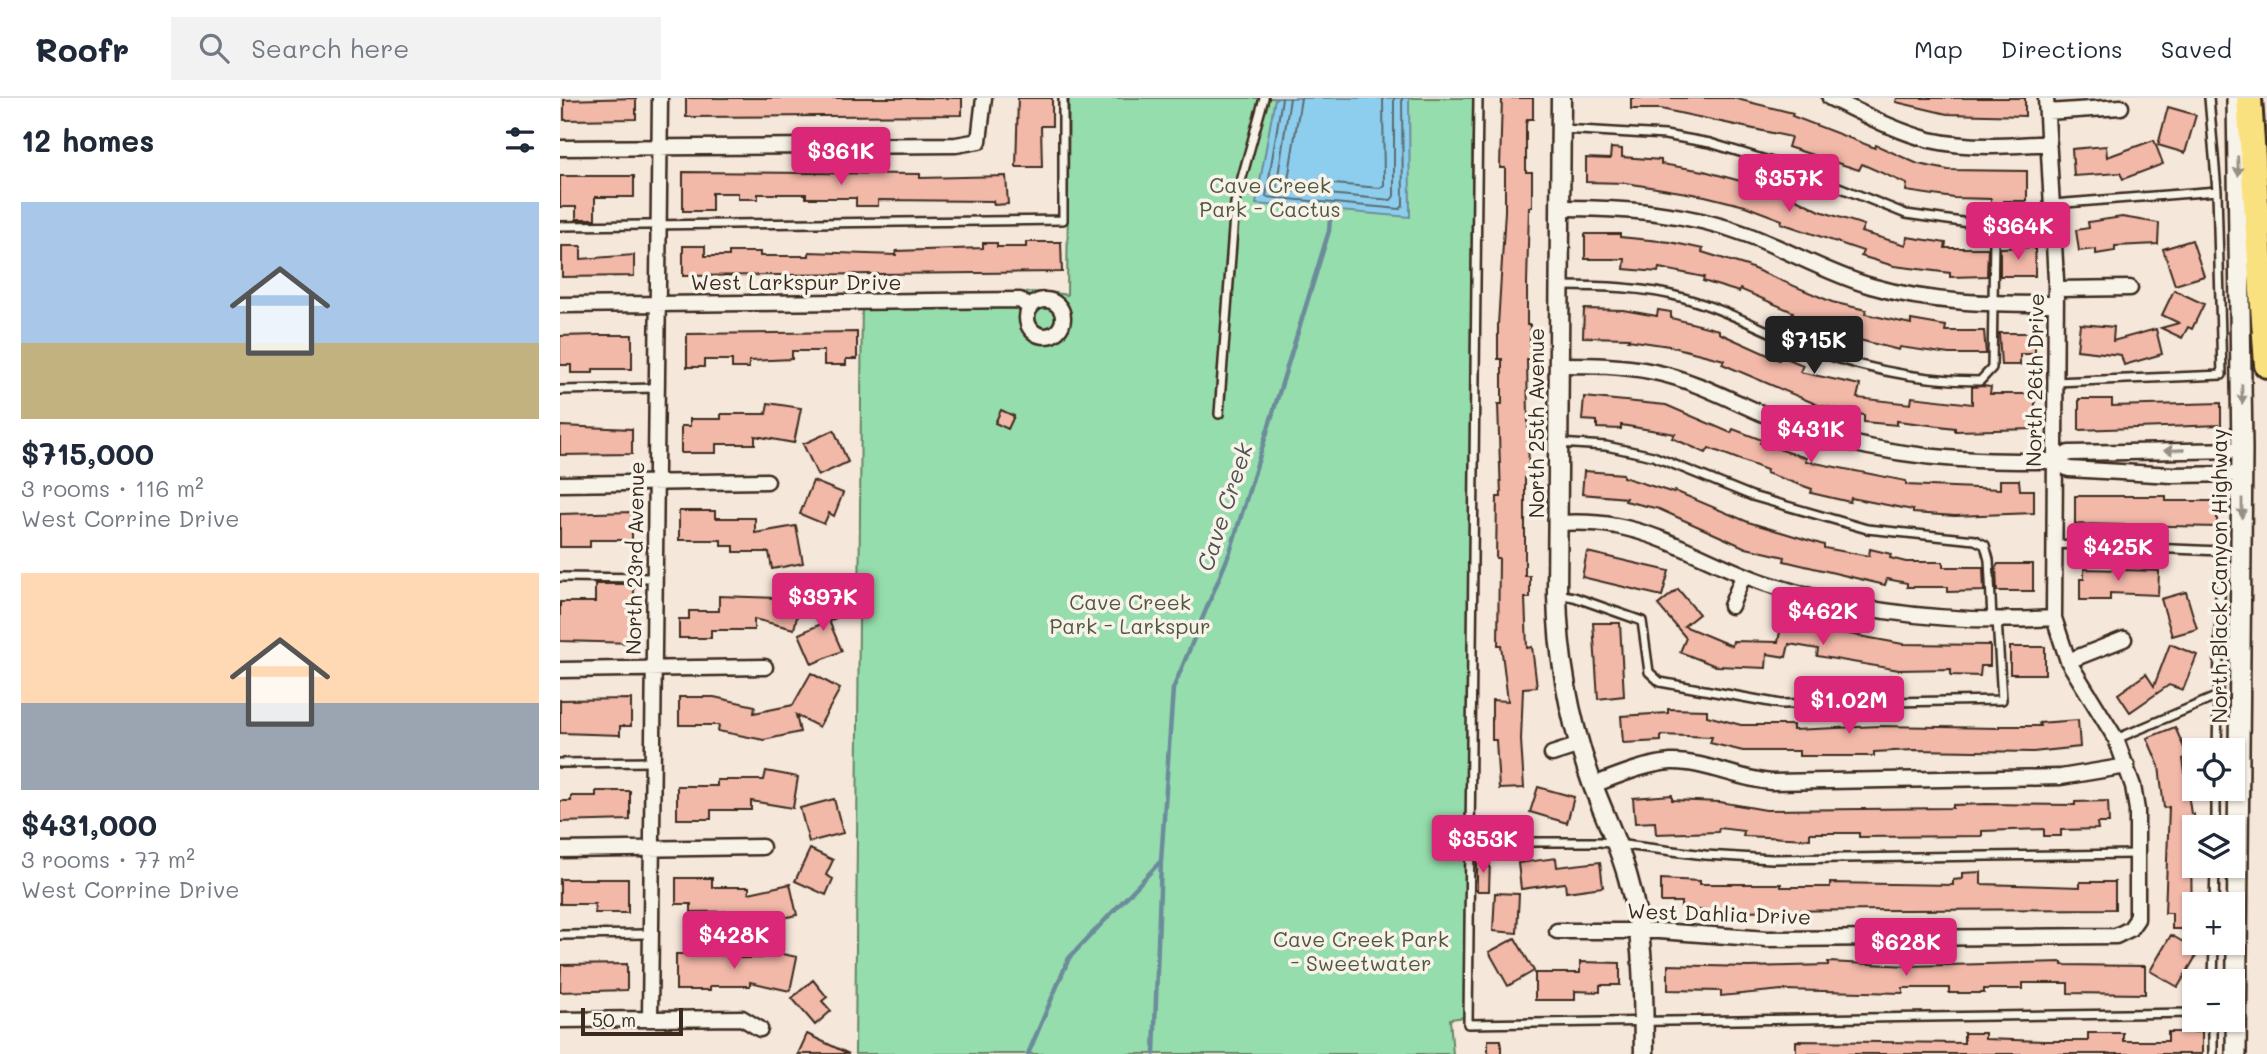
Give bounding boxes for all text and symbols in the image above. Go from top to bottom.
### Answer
search box [171,17,661,80]
text: Roofr [35,27,129,70]
icon: search [195,29,233,67]
text: Search here [251,31,409,65]
text: Map [1914,33,1963,64]
text: Directions [2001,33,2123,64]
text: Saved [2161,33,2232,64]
text: 12 homes [21,120,154,160]
icon: filters [501,121,539,159]
pin: $361K [792,127,890,187]
text: $361K [807,135,875,165]
pin: $357K [1740,155,1838,214]
one-way arrow [2232,155,2244,177]
text: $357K [1754,162,1824,192]
park label: Cave Creek Park - Cactus [1199,171,1341,222]
pin: $364K [1969,202,2067,262]
text: $364K [1982,210,2054,240]
icon: home [217,248,343,374]
street label: West Larkspur Drive [691,268,901,295]
street label: North 26th Drive [2019,293,2049,467]
pin: $715K [1765,316,1863,376]
text: $715K [1781,324,1847,354]
street label: North 25th Avenue [1522,328,1549,518]
one-way arrow [2236,383,2248,405]
pin: $431K [1762,406,1860,465]
text: $431K [1777,413,1845,443]
street label: North Black Canyon Highway [2205,428,2232,724]
text: $715,000 [21,433,154,473]
water label: Cave Creek [1189,438,1259,575]
one-way arrow [2163,445,2185,456]
street label: North 23rd Avenue [619,461,649,655]
text: 3 rooms · 116 m² [21,473,204,503]
one-way arrow [2236,497,2248,519]
text: West Corrine Drive [21,503,239,533]
pin: $425K [2069,524,2167,583]
text: $425K [2083,531,2153,561]
pin: $397K [774,574,872,633]
text: $397K [788,581,858,611]
park label: Cave Creek Park - Larkspur [1050,588,1210,639]
pin: $462K [1774,588,1872,647]
text: $462K [1788,595,1858,625]
icon: home [217,619,343,745]
pin: $1.02M [1792,676,1906,736]
text: $1.02M [1810,684,1888,714]
map controls [2182,738,2245,1032]
button: locate [2182,738,2245,801]
text: $431,000 [21,804,157,844]
button: layers [2182,815,2245,878]
pin: $353K [1434,816,1532,875]
text: $353K [1448,823,1518,853]
text: 3 rooms · 77 m² [21,844,195,874]
text: West Corrine Drive [21,874,239,904]
button: + [2182,892,2245,955]
street label: West Dahlia Drive [1627,896,1811,930]
pin: $428K [685,912,783,971]
pin: $628K [1857,918,1955,978]
text: $428K [698,919,770,949]
park label: Cave Creek Park - Sweetwater [1273,925,1449,976]
text: $628K [1871,926,1941,956]
button: − [2182,969,2245,1032]
scale bar [581,1005,682,1037]
text: 50 m [592,1007,636,1032]

